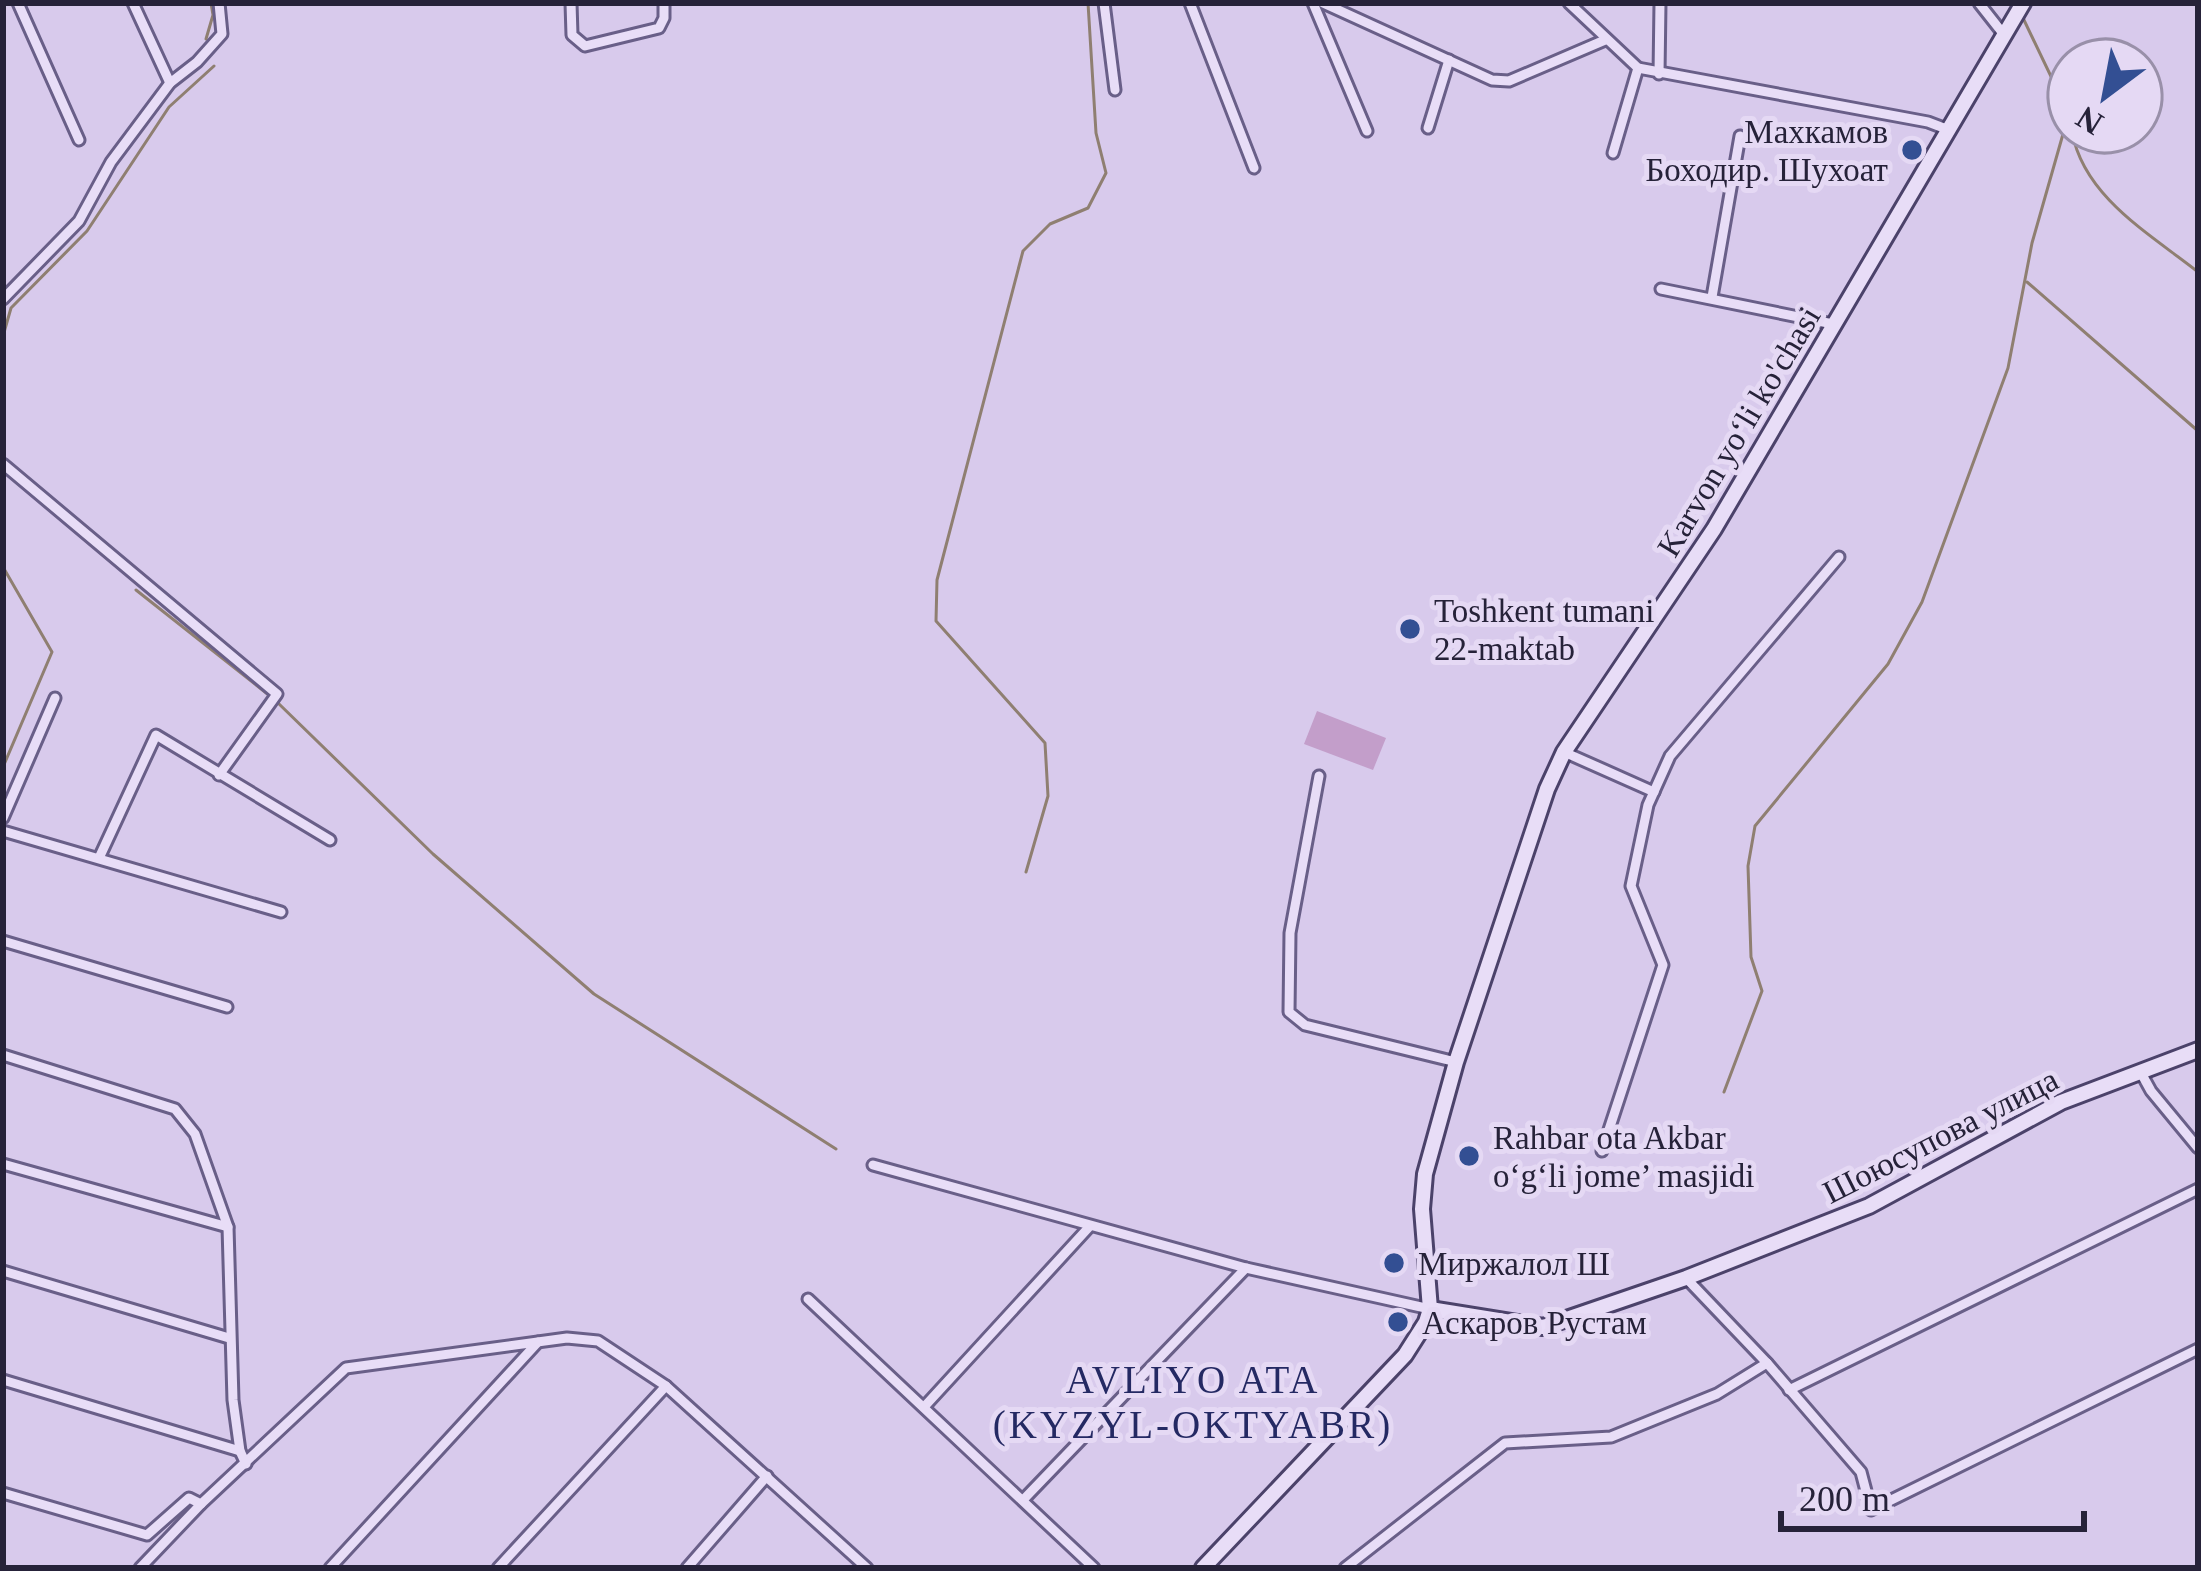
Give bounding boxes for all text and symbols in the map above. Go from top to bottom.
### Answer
north arrow [2045,36,2165,156]
text: N [2070,99,2109,142]
place label: Махкамов Боходир. Шухоат [1645,114,1888,188]
marker: Махкамов Боходир. Шухоат [1899,137,1925,163]
street label: Karvon yo‘li ko'chasi [1650,300,1828,563]
place label: Toshkent tumani 22-maktab [1434,593,1654,667]
marker: Toshkent tumani 22-maktab [1397,616,1423,642]
street label: Шоюсупова улица [1817,1061,2064,1211]
place label: Rahbar ota Akbar o‘g‘li jome’ masjidi [1493,1120,1755,1194]
marker: Rahbar ota Akbar o‘g‘li jome’ masjidi [1456,1143,1482,1169]
place label: Миржалол Ш [1418,1246,1610,1282]
marker: Миржалол Ш [1381,1250,1407,1276]
place label: Аскаров Рустам [1422,1305,1647,1341]
marker: Аскаров Рустам [1385,1309,1411,1335]
district label: AVLIYO ATA (KYZYL-OKTYABR) [993,1358,1393,1447]
scale bar [1781,1457,2084,1531]
text: 200 m [1799,1479,1890,1519]

